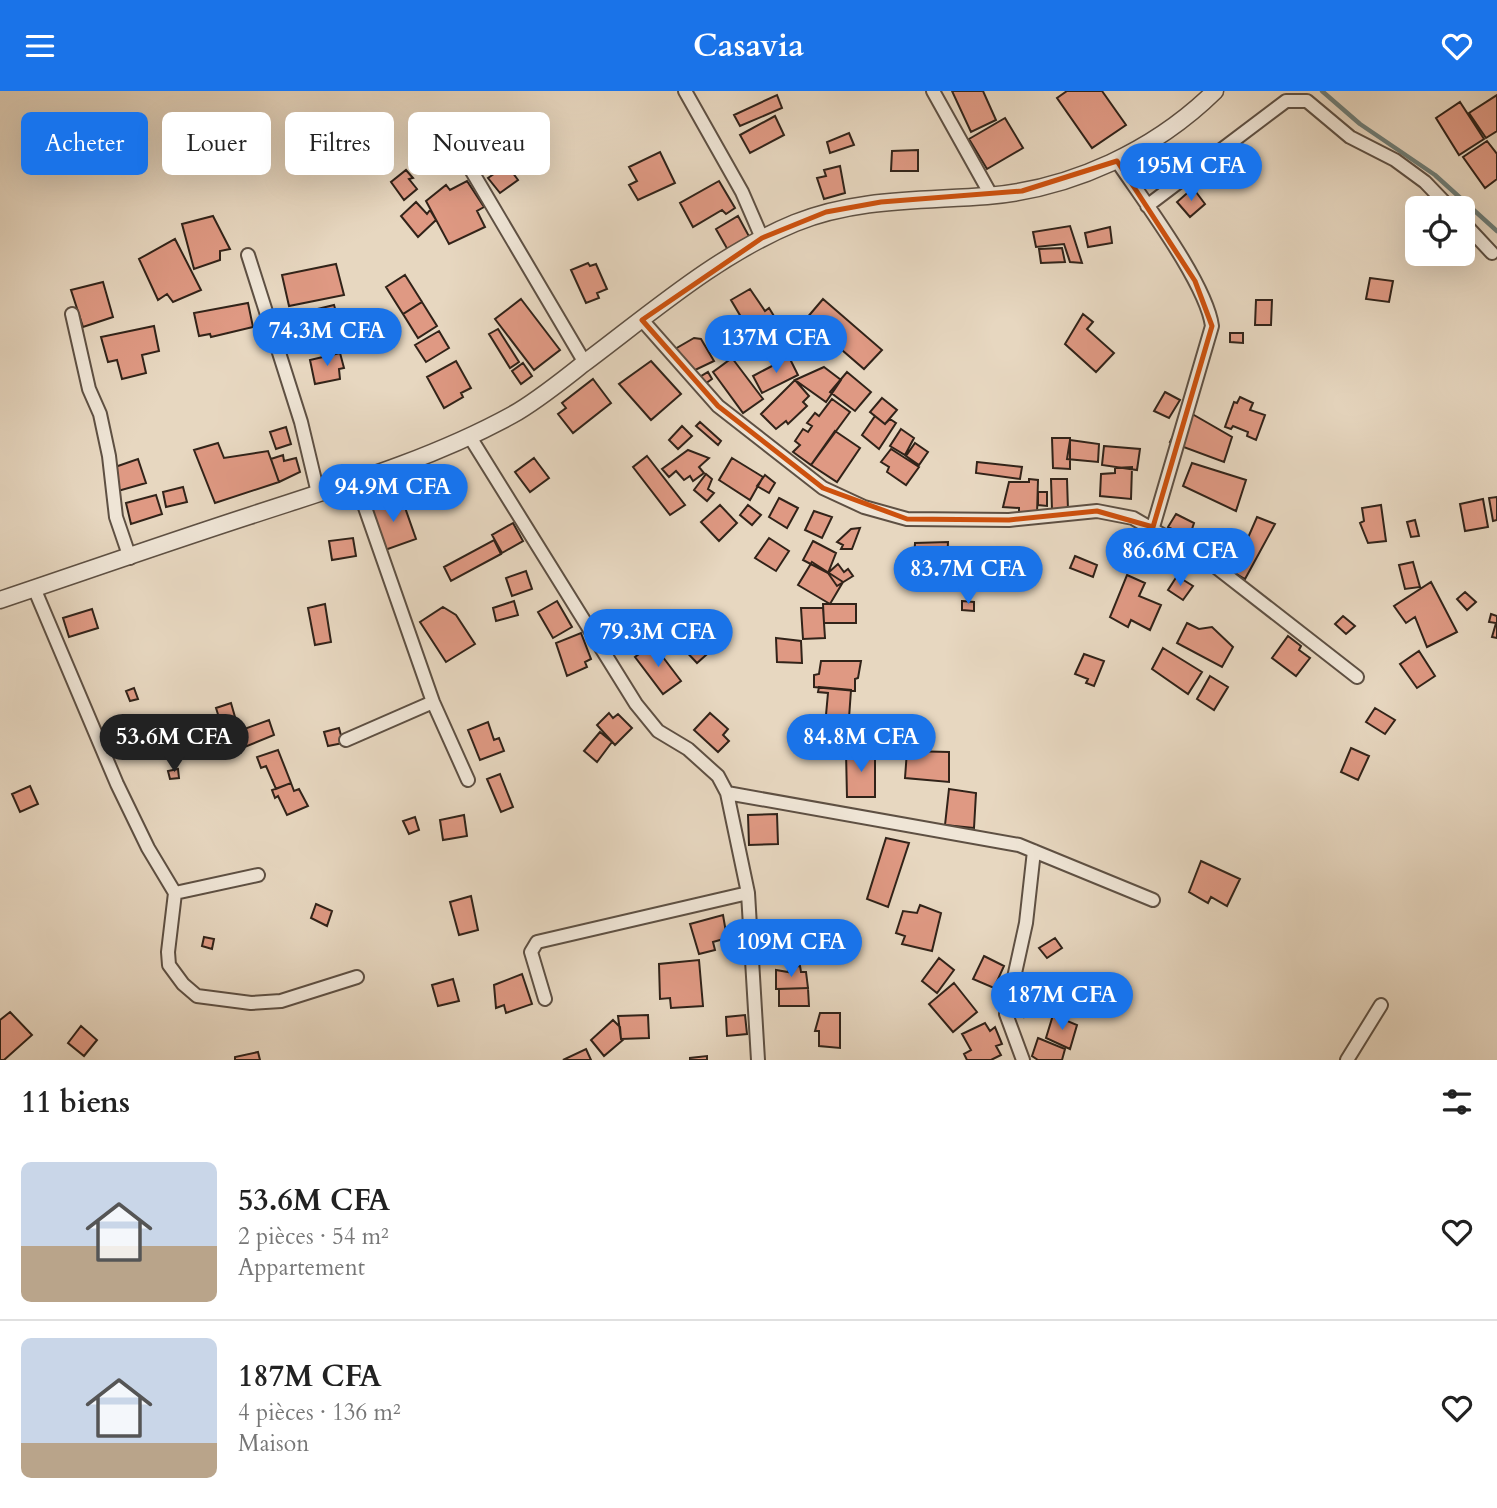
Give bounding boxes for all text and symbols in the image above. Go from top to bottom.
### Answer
text: Casavia [693,24,804,68]
icon: menu [21,27,59,65]
icon: heart [1438,27,1476,65]
chip: Acheter [21,112,148,175]
chip: Louer [162,112,271,175]
chip: Filtres [285,112,394,175]
chip: Nouveau [408,112,550,175]
pin: 195M CFA [1119,143,1263,203]
text: 195M CFA [1136,150,1246,181]
map controls [1405,196,1475,266]
button: locate [1405,196,1475,266]
pin: 74.3M CFA [247,309,407,368]
text: 74.3M CFA [269,315,385,346]
pin: 137M CFA [704,315,848,375]
text: 137M CFA [721,322,831,353]
pin: 94.9M CFA [313,465,473,524]
text: 94.9M CFA [335,471,451,502]
pin: 86.6M CFA [1100,529,1260,588]
text: 86.6M CFA [1122,535,1238,566]
pin: 83.7M CFA [888,547,1048,606]
text: 83.7M CFA [910,553,1026,584]
pin: 79.3M CFA [578,609,738,669]
text: 79.3M CFA [600,616,716,647]
pin: 53.6M CFA [94,715,254,774]
pin: 84.8M CFA [781,715,941,774]
text: 53.6M CFA [116,721,232,752]
text: 84.8M CFA [803,721,919,752]
pin: 109M CFA [719,919,863,979]
text: 109M CFA [736,926,846,957]
pin: 187M CFA [990,972,1134,1032]
text: 187M CFA [1007,979,1117,1010]
text: 11 biens [21,1082,130,1123]
icon: filters [1438,1083,1476,1121]
text: 53.6M CFA [238,1180,390,1221]
icon: home [77,1190,161,1274]
icon: heart [1438,1213,1476,1251]
text: 2 pièces · 54 m² [238,1221,389,1252]
text: Appartement [238,1252,365,1283]
text: 187M CFA [238,1356,382,1397]
icon: home [77,1366,161,1450]
icon: heart [1438,1389,1476,1427]
text: 4 pièces · 136 m² [238,1397,401,1428]
text: Maison [238,1428,309,1459]

